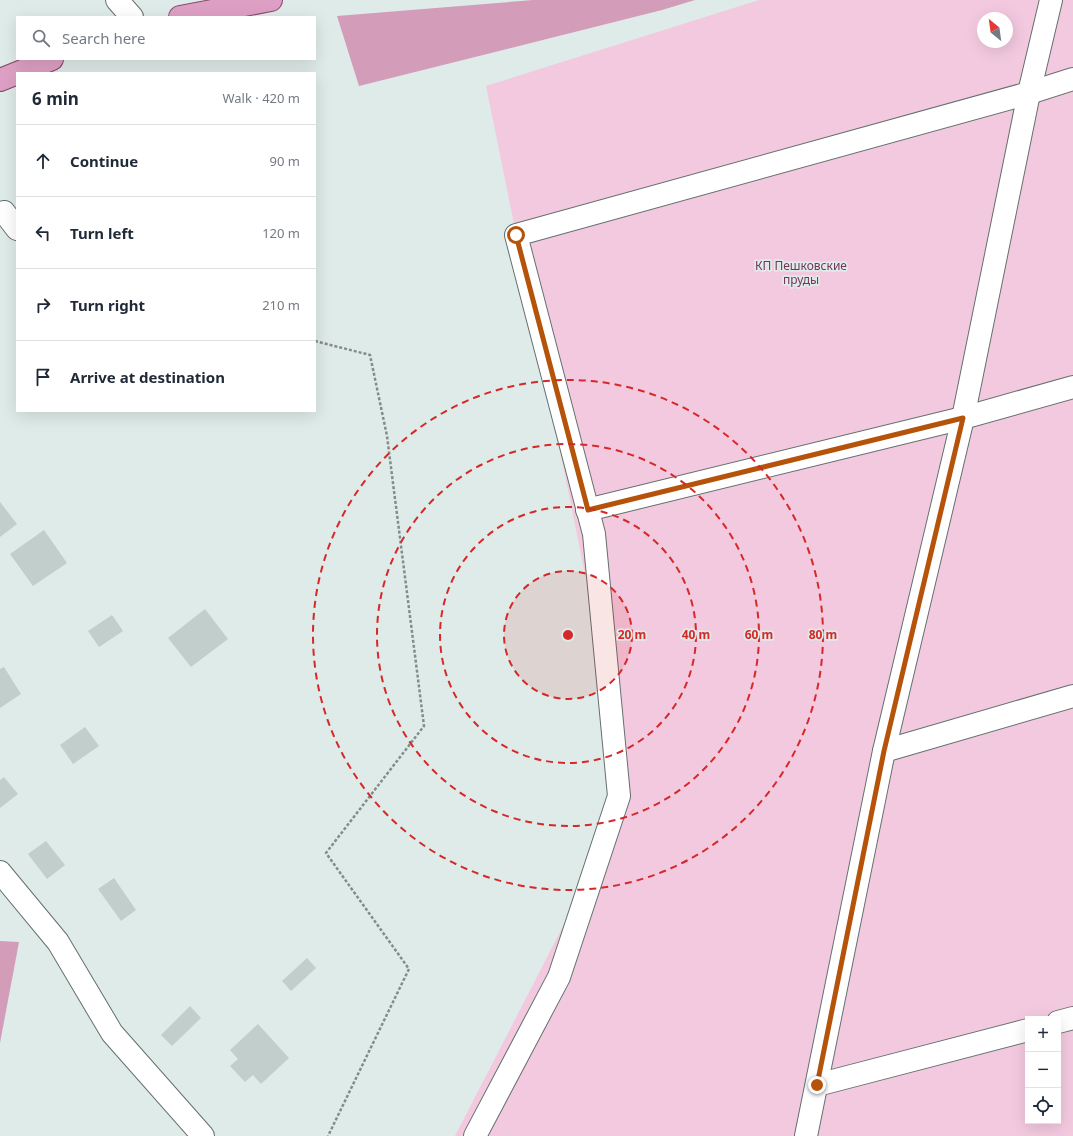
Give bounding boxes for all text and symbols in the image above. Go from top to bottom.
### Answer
north arrow [977,12,1013,48]
search box [16,16,316,60]
icon: search [30,27,52,49]
text: Search here [62,28,145,48]
text: 6 min [32,87,79,110]
text: Walk · 420 m [222,89,300,107]
icon: ahead [32,150,54,172]
text: Continue [70,151,138,171]
text: 90 m [270,152,300,170]
icon: left [32,222,54,244]
text: Turn left [70,223,134,243]
text: 120 m [262,224,300,242]
route start [507,226,525,244]
park label: КП Пешковские пруды [755,257,847,288]
icon: right [32,294,54,316]
text: Turn right [70,295,145,315]
text: 210 m [262,296,300,314]
icon: arrive [32,366,54,388]
text: Arrive at destination [70,367,225,387]
text: 20 m [618,626,646,643]
text: 40 m [682,626,710,643]
text: 60 m [745,626,773,643]
text: 80 m [809,626,837,643]
centre of rings [561,628,575,642]
map controls [1025,1016,1061,1124]
button: + [1025,1016,1061,1052]
button: − [1025,1052,1061,1088]
route end [808,1076,826,1094]
button: locate [1025,1088,1061,1124]

